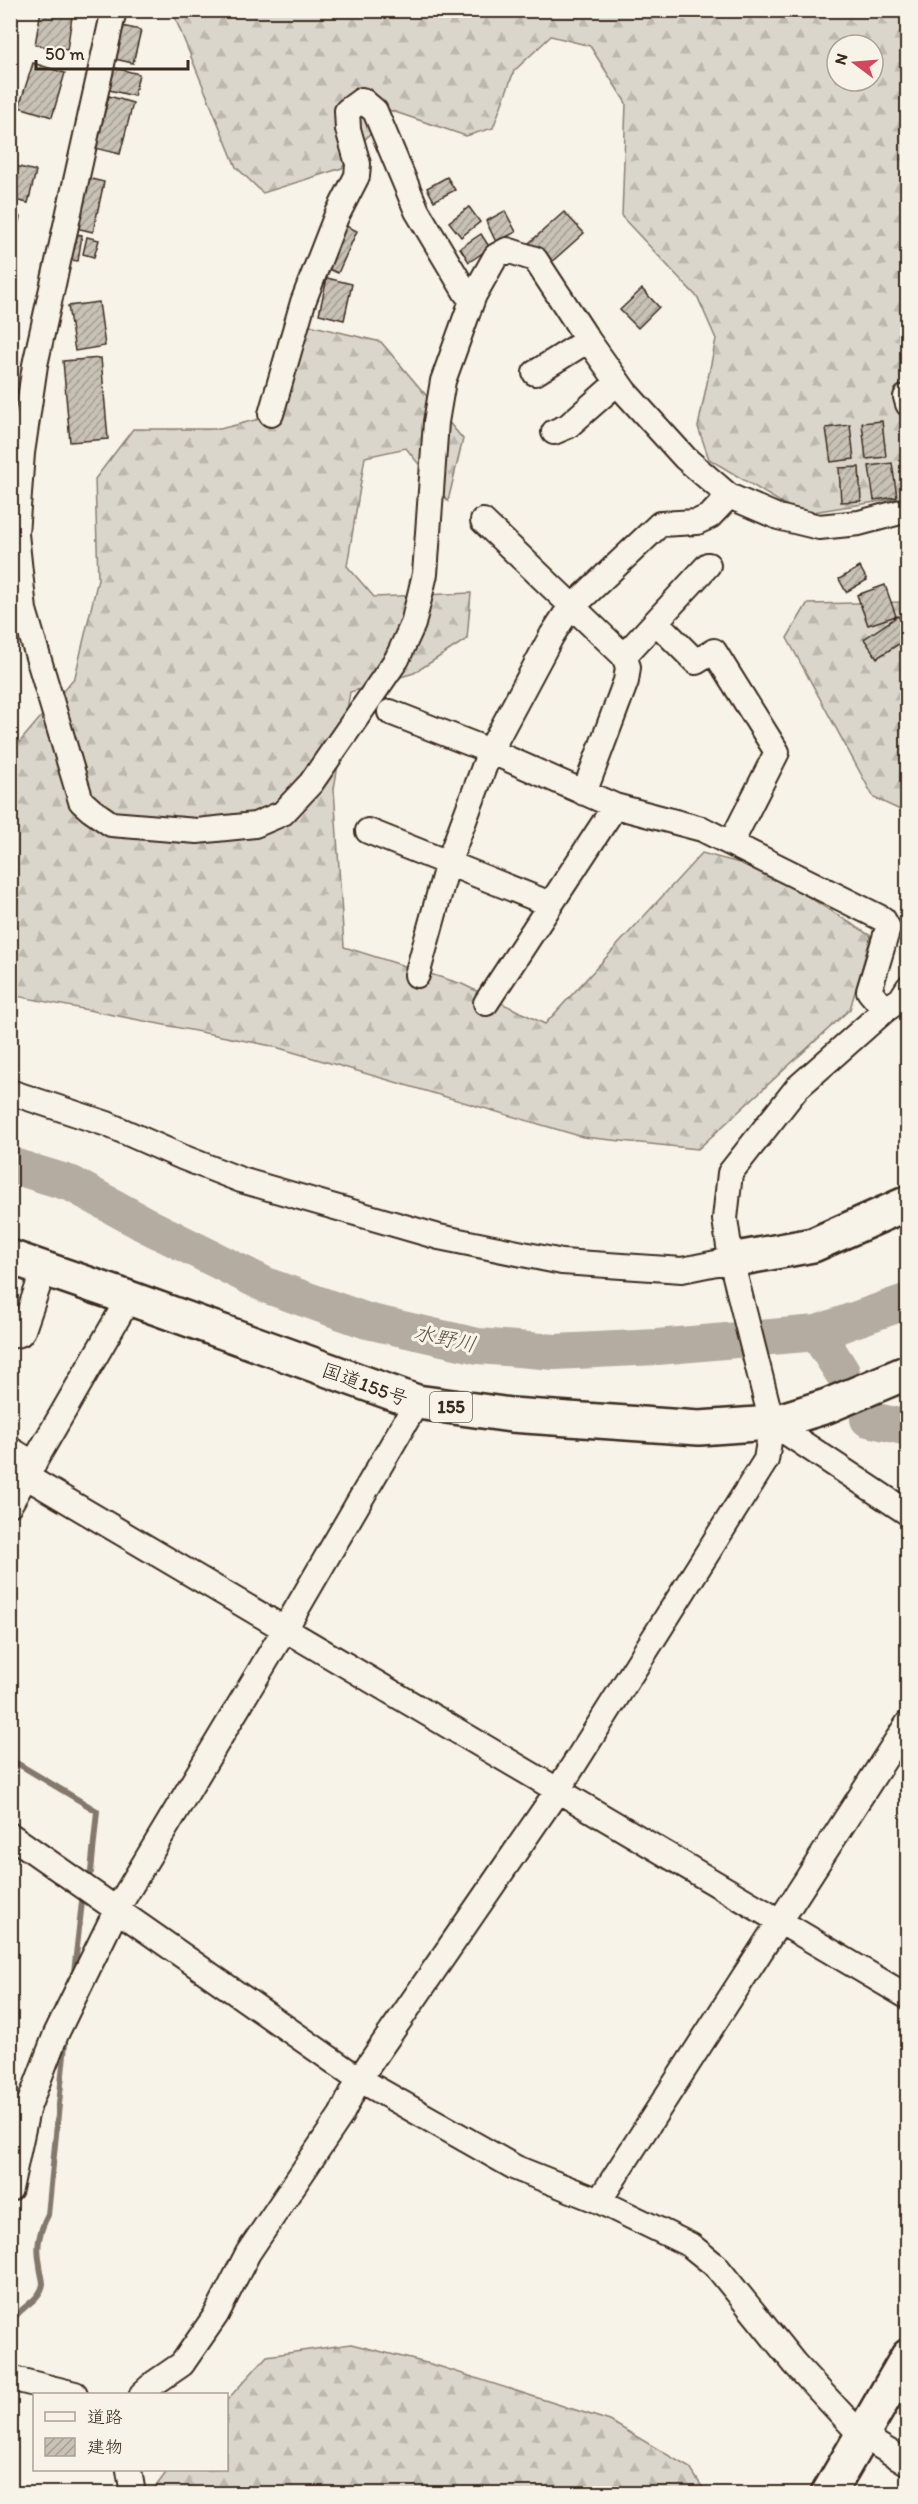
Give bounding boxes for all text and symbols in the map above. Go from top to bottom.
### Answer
scale bar [36,33,188,71]
north arrow [825,33,885,93]
text: 50 m [45,43,85,65]
text: N [830,51,852,67]
water label: 水野川 [412,1319,478,1357]
street label: 国道155号 [318,1357,412,1411]
road number: 155 [430,1392,472,1422]
legend [33,2393,228,2471]
text: 道路 [87,2406,123,2428]
text: 建物 [87,2436,123,2458]

